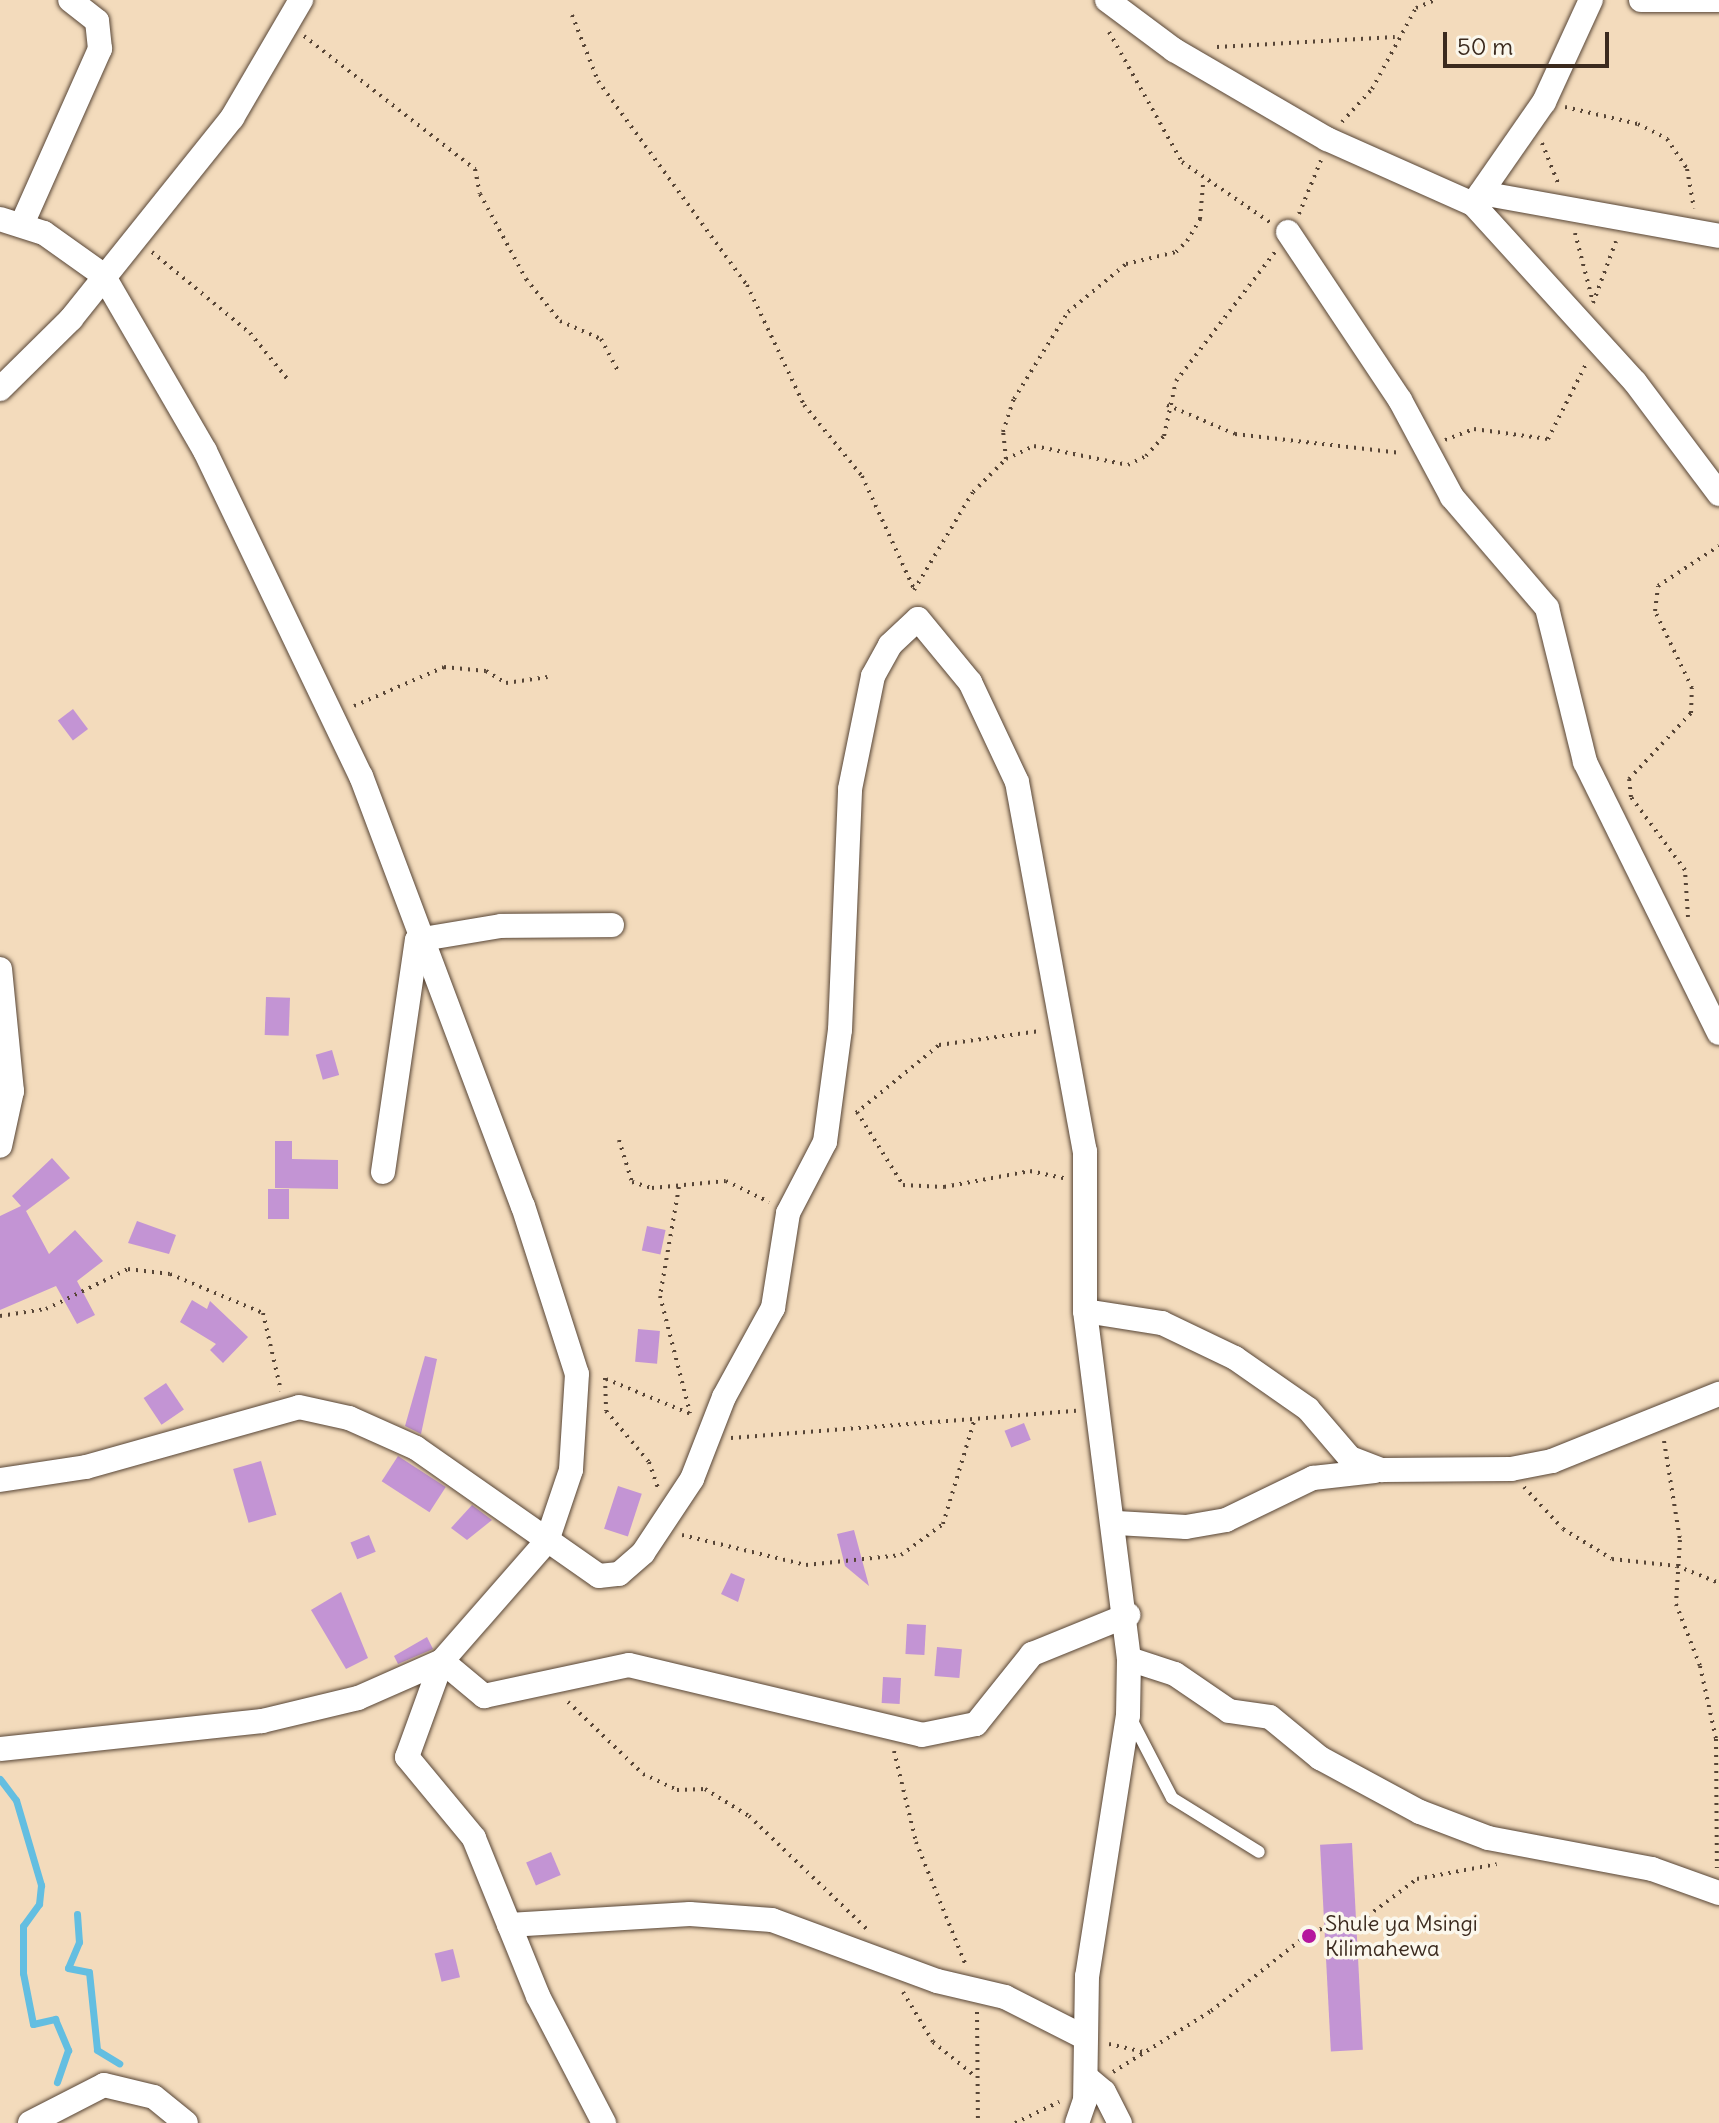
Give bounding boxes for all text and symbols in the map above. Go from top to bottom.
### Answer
scale bar [1447,16,1613,66]
text: 50 m [1457,31,1513,61]
place label: Shule ya Msingi Kilimahewa [1325,1910,1478,1962]
marker: Shule ya Msingi Kilimahewa [1300,1927,1318,1945]

